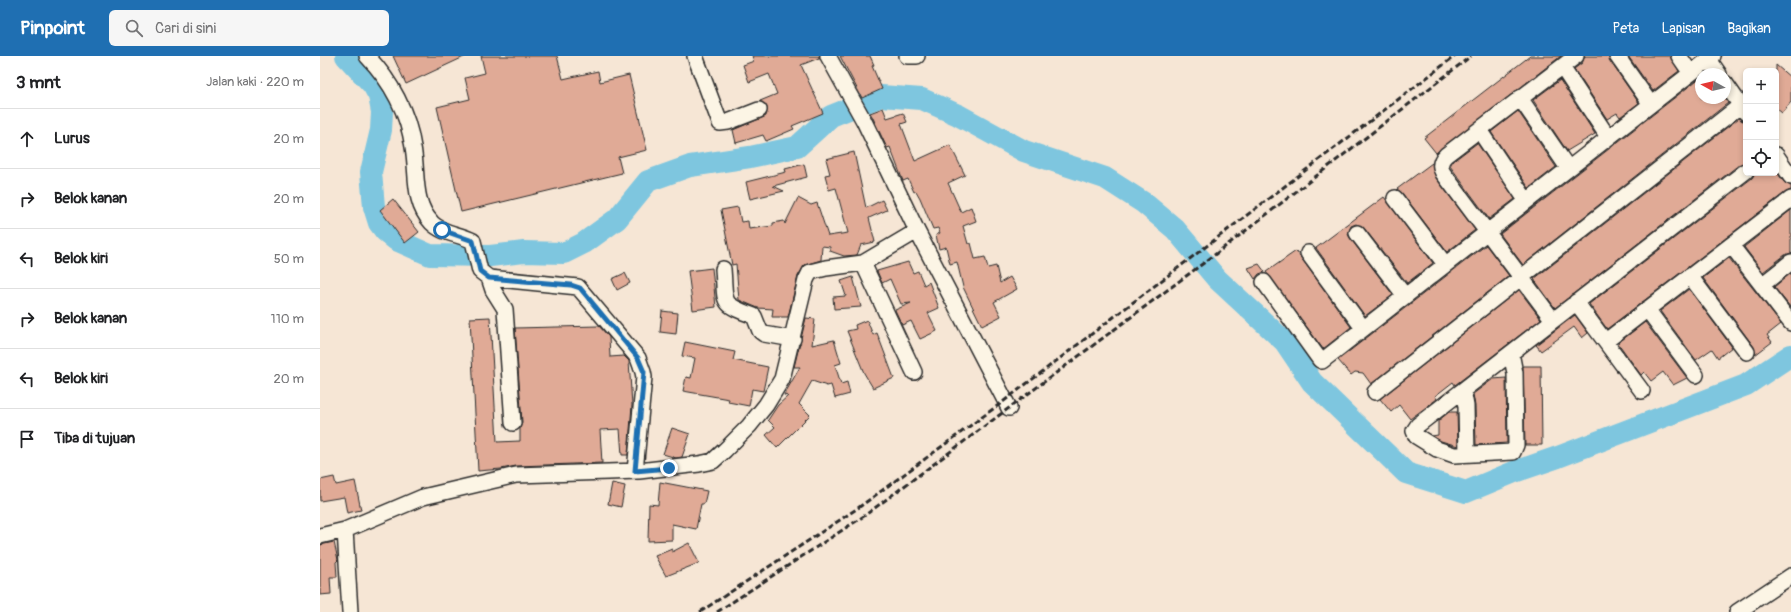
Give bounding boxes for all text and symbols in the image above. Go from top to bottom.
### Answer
search box [109,10,389,46]
text: Pinpoint [20,16,85,40]
icon: search [123,17,145,39]
text: Cari di sini [155,19,216,38]
text: Peta [1613,20,1639,37]
text: Lapisan [1661,20,1705,37]
text: Bagikan [1727,20,1771,37]
north arrow [1695,68,1731,104]
map controls [1743,68,1779,176]
button: + [1743,68,1779,104]
text: 3 mnt [16,72,61,93]
text: Jalan kaki · 220 m [206,74,304,90]
button: − [1743,104,1779,140]
icon: ahead [16,128,38,150]
text: Lurus [54,129,90,148]
text: 20 m [273,131,304,147]
button: locate [1743,140,1779,176]
icon: right [16,188,38,210]
text: Belok kanan [54,189,127,208]
text: 20 m [273,191,304,207]
route start [433,221,451,239]
icon: left [16,248,38,270]
text: Belok kiri [54,249,108,268]
text: 50 m [274,251,304,267]
icon: right [16,308,38,330]
text: Belok kanan [54,309,127,328]
text: 110 m [271,311,304,327]
icon: left [16,368,38,390]
text: Belok kiri [54,369,108,388]
text: 20 m [273,371,304,387]
icon: arrive [16,428,38,450]
text: Tiba di tujuan [54,429,135,448]
route end [660,459,678,477]

